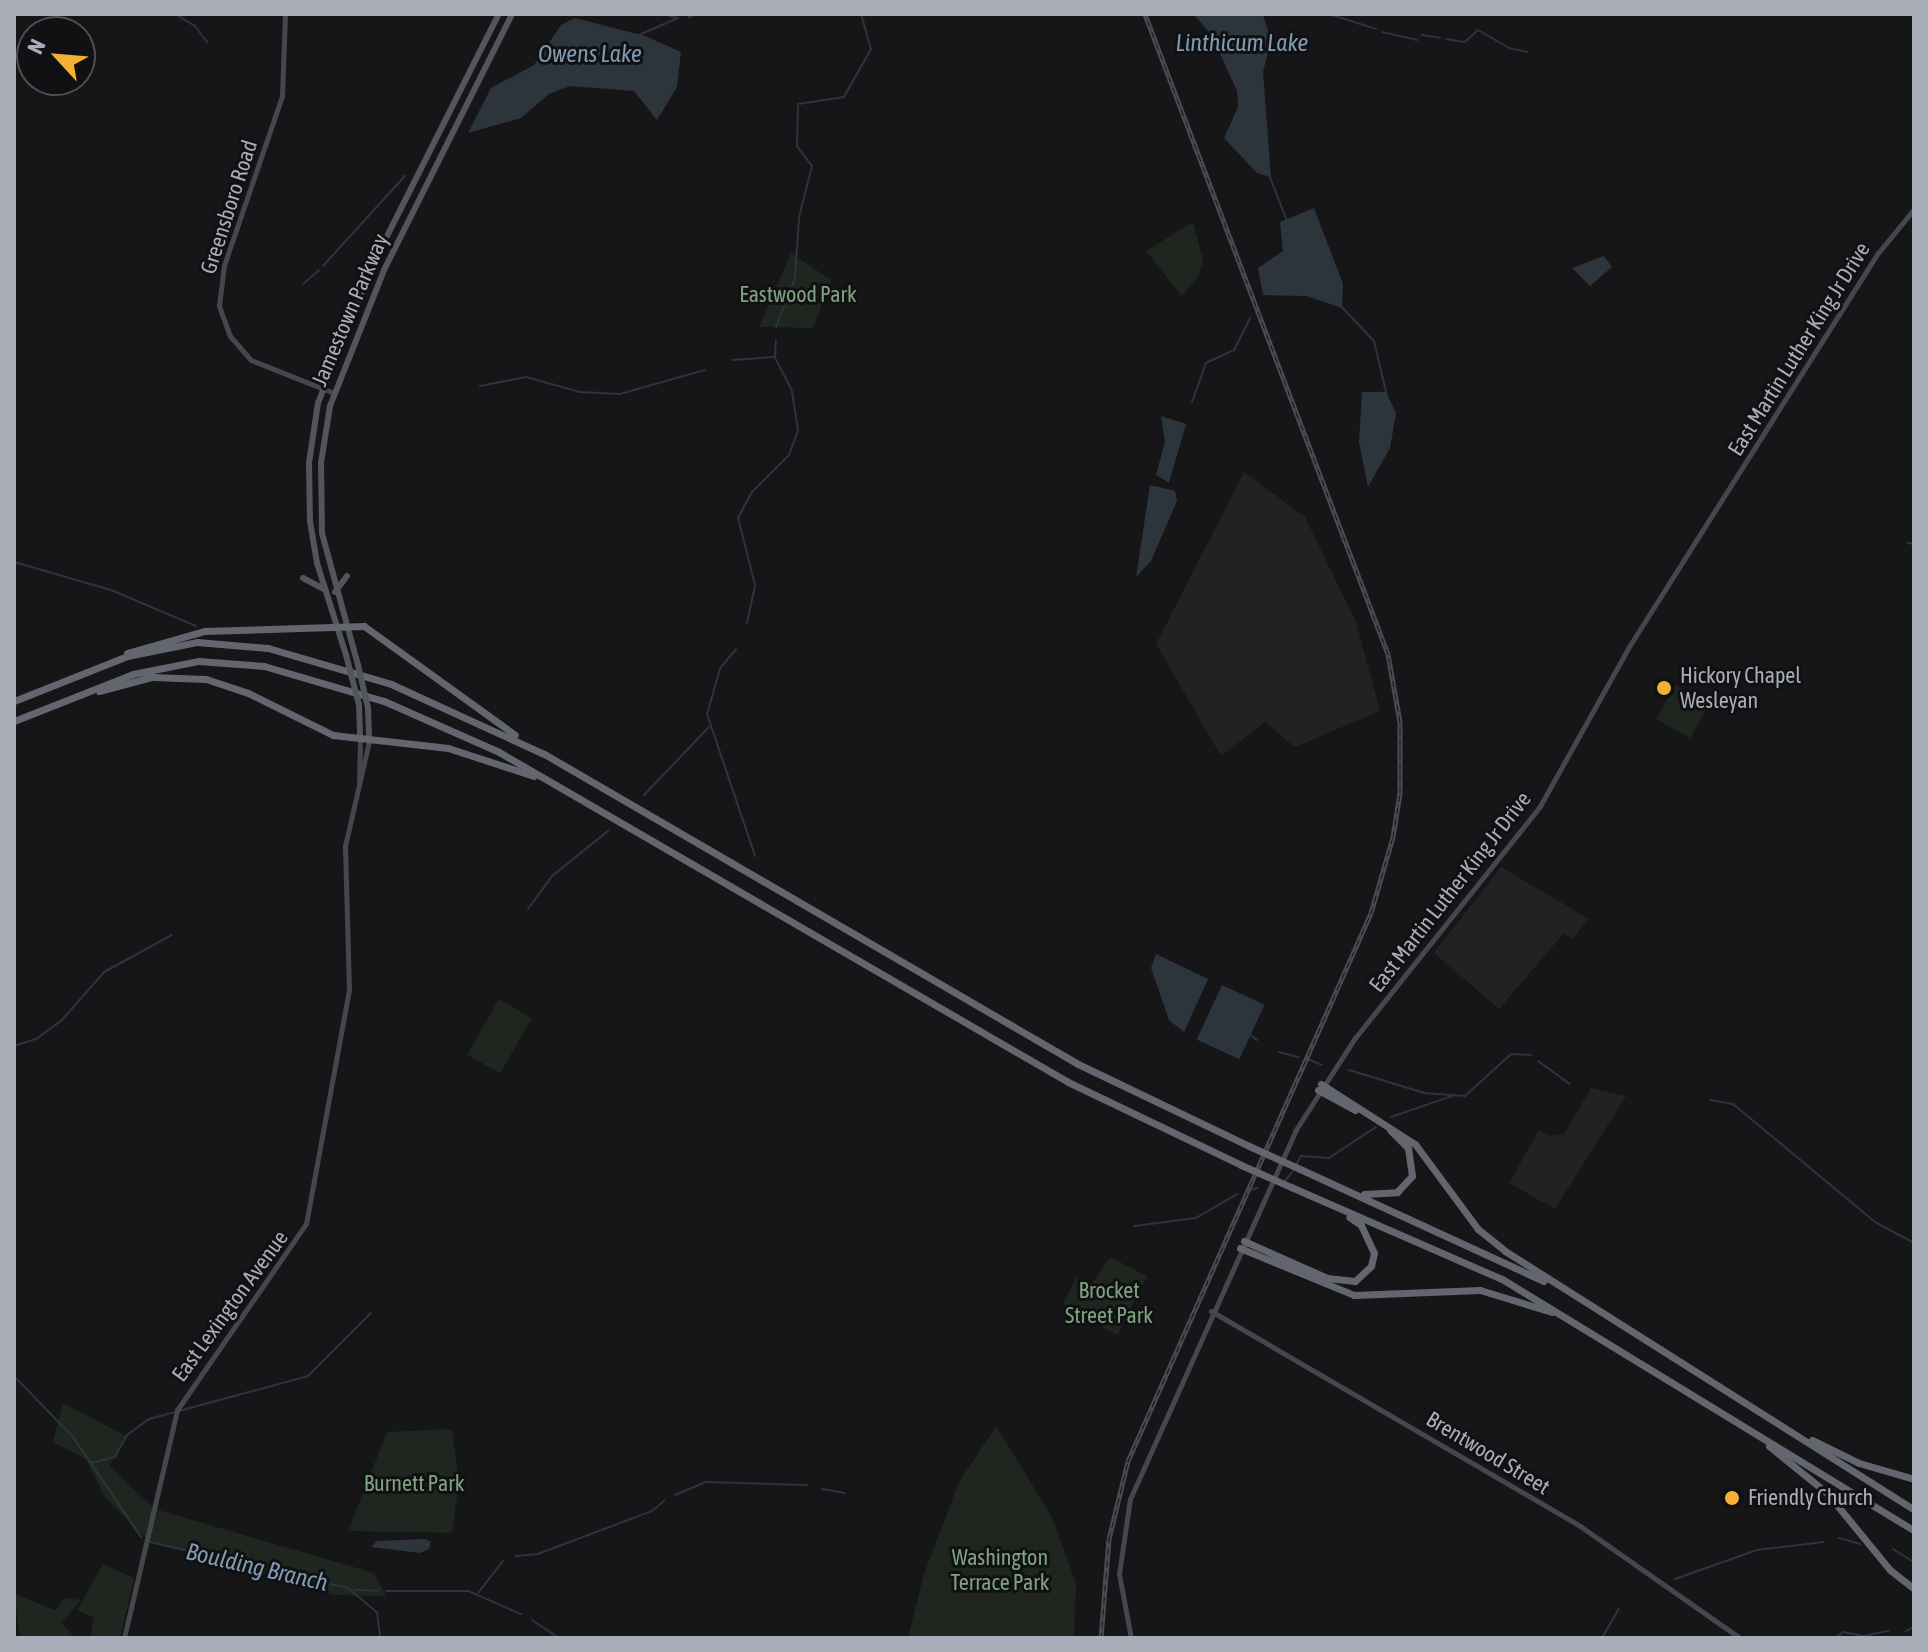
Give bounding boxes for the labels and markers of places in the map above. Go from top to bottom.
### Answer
place label: Hickory Chapel Wesleyan [1680,662,1801,714]
marker: Hickory Chapel Wesleyan [1655,679,1673,697]
place label: Friendly Church [1748,1485,1873,1511]
marker: Friendly Church [1723,1489,1741,1507]

